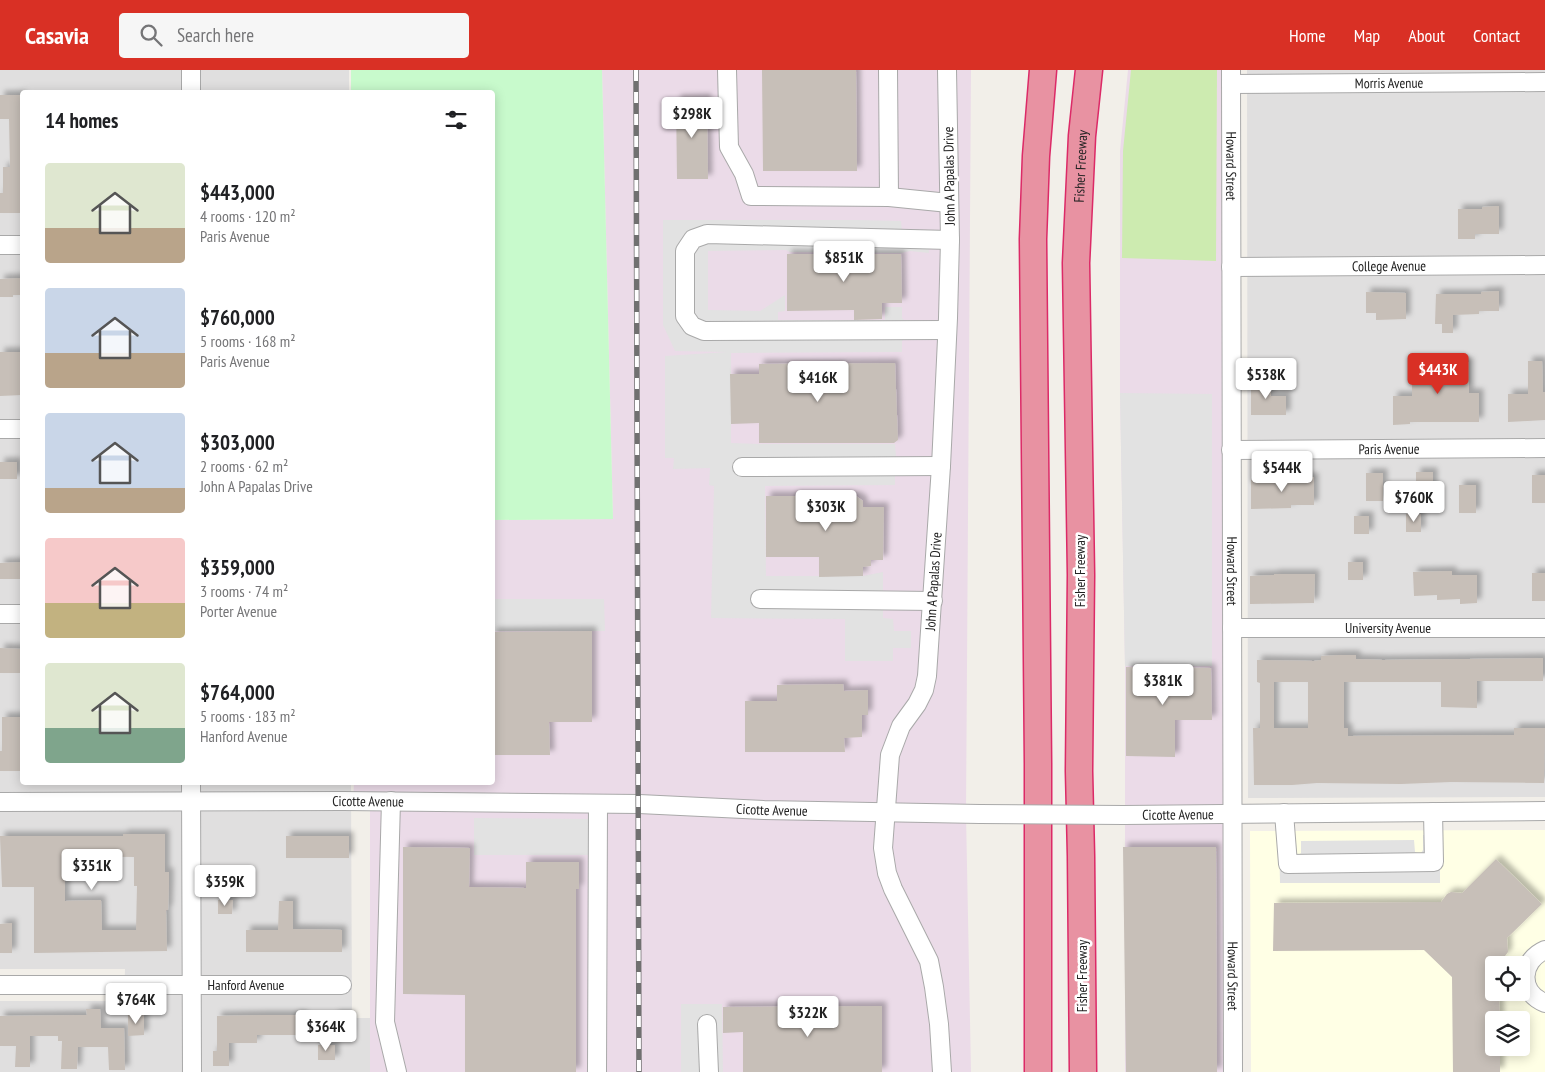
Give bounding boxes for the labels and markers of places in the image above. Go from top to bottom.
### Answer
pin: $298K [657,97,727,139]
pin: $851K [809,240,879,283]
pin: $443K [1403,352,1473,395]
pin: $538K [1231,358,1301,400]
pin: $416K [783,360,853,403]
pin: $544K [1247,450,1317,493]
pin: $760K [1379,480,1449,523]
pin: $303K [791,490,861,532]
pin: $381K [1128,664,1198,706]
pin: $351K [57,848,127,891]
pin: $359K [190,864,260,907]
pin: $764K [101,982,171,1025]
pin: $322K [773,996,843,1038]
pin: $364K [291,1010,361,1052]

